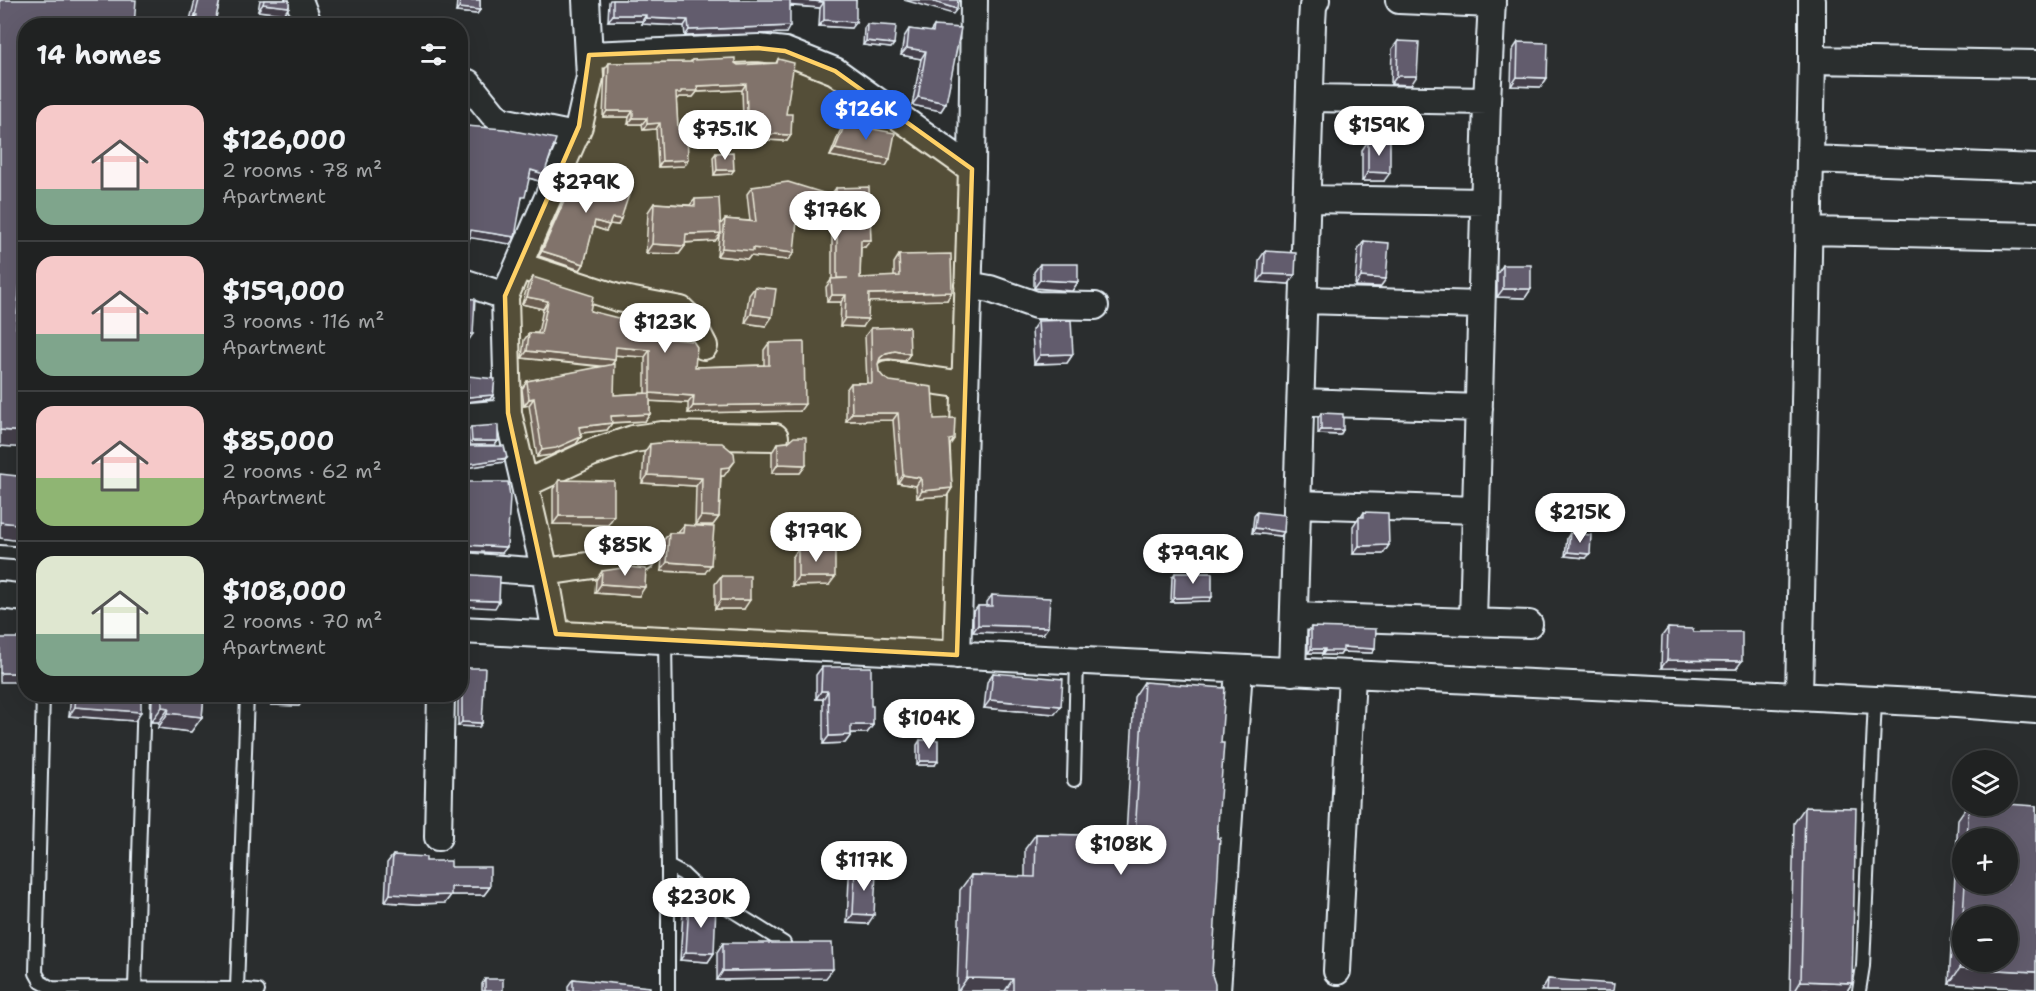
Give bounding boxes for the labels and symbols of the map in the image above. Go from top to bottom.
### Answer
pin: $126K [824,90,908,141]
pin: $159K [1337,106,1421,157]
pin: $75.1K [676,110,774,161]
pin: $279K [544,163,628,214]
pin: $176K [793,191,877,242]
pin: $123K [623,303,707,354]
pin: $215K [1538,493,1622,544]
pin: $179K [774,512,858,563]
pin: $85K [589,526,661,577]
pin: $79.9K [1144,534,1242,585]
pin: $104K [887,699,971,750]
pin: $108K [1079,825,1163,876]
pin: $117K [822,841,906,892]
pin: $230K [659,878,743,929]

